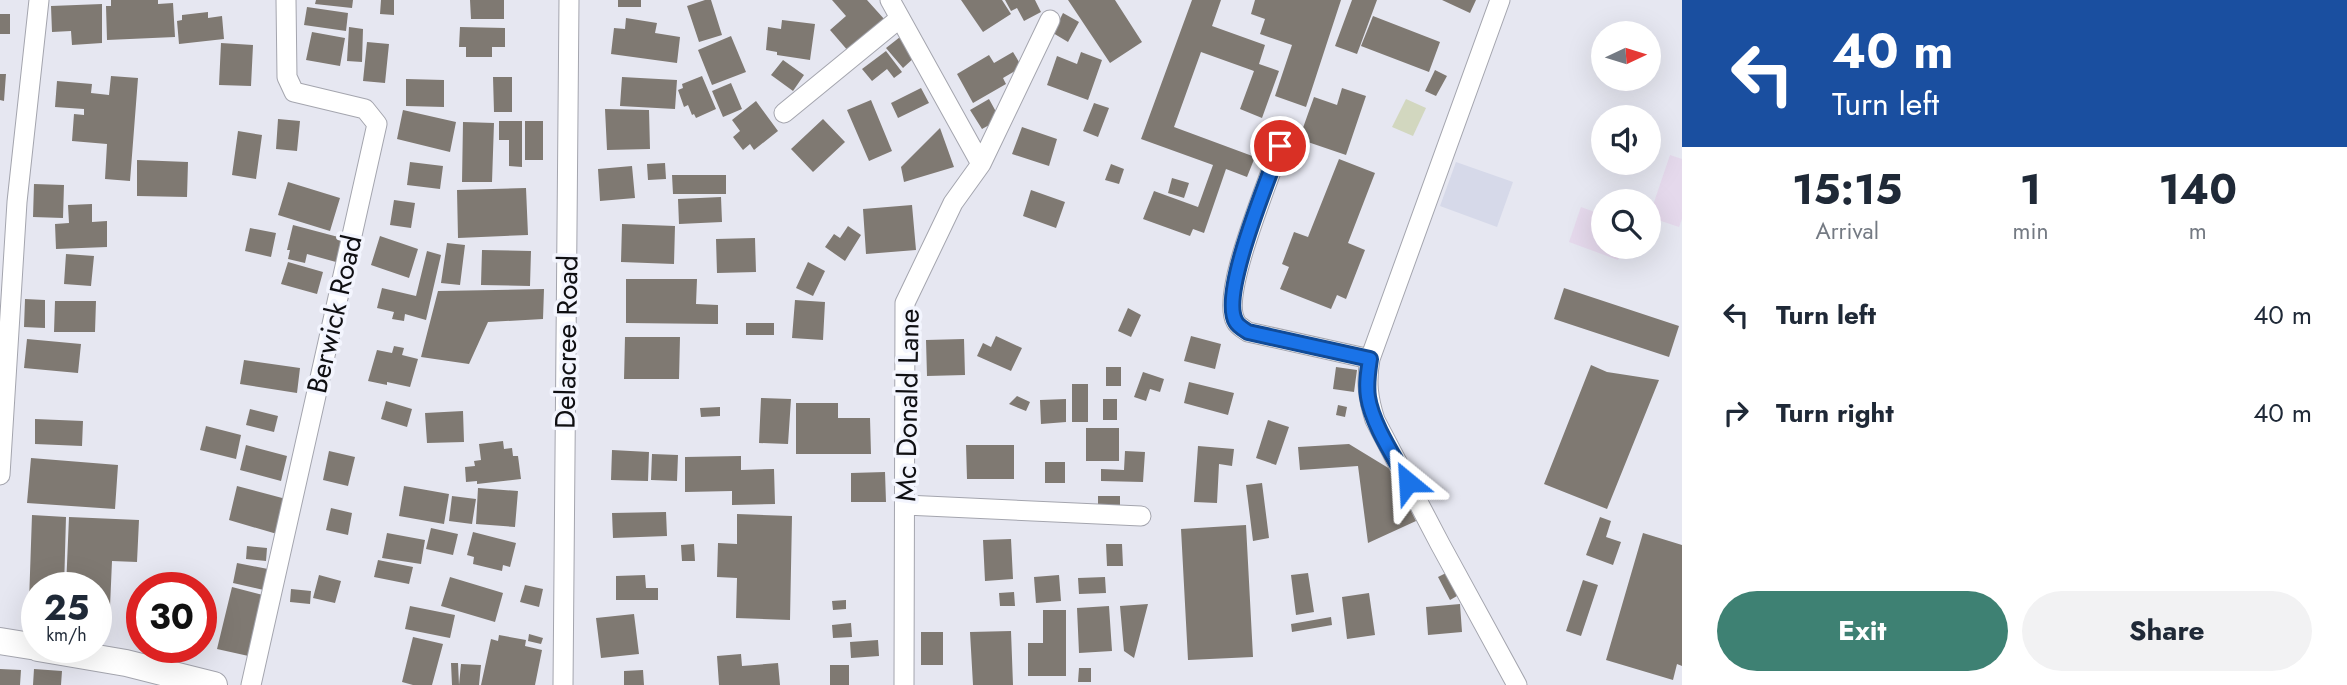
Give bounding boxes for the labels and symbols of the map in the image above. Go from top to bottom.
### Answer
north arrow [1591,21,1661,91]
pin [1250,116,1310,176]
street label: Berwick Road [296,231,373,397]
street label: Delacree Road [544,255,589,429]
street label: Mc Donald Lane [885,308,930,502]
position arrow [1371,445,1445,519]
speed limit sign: 30 [126,572,217,663]

